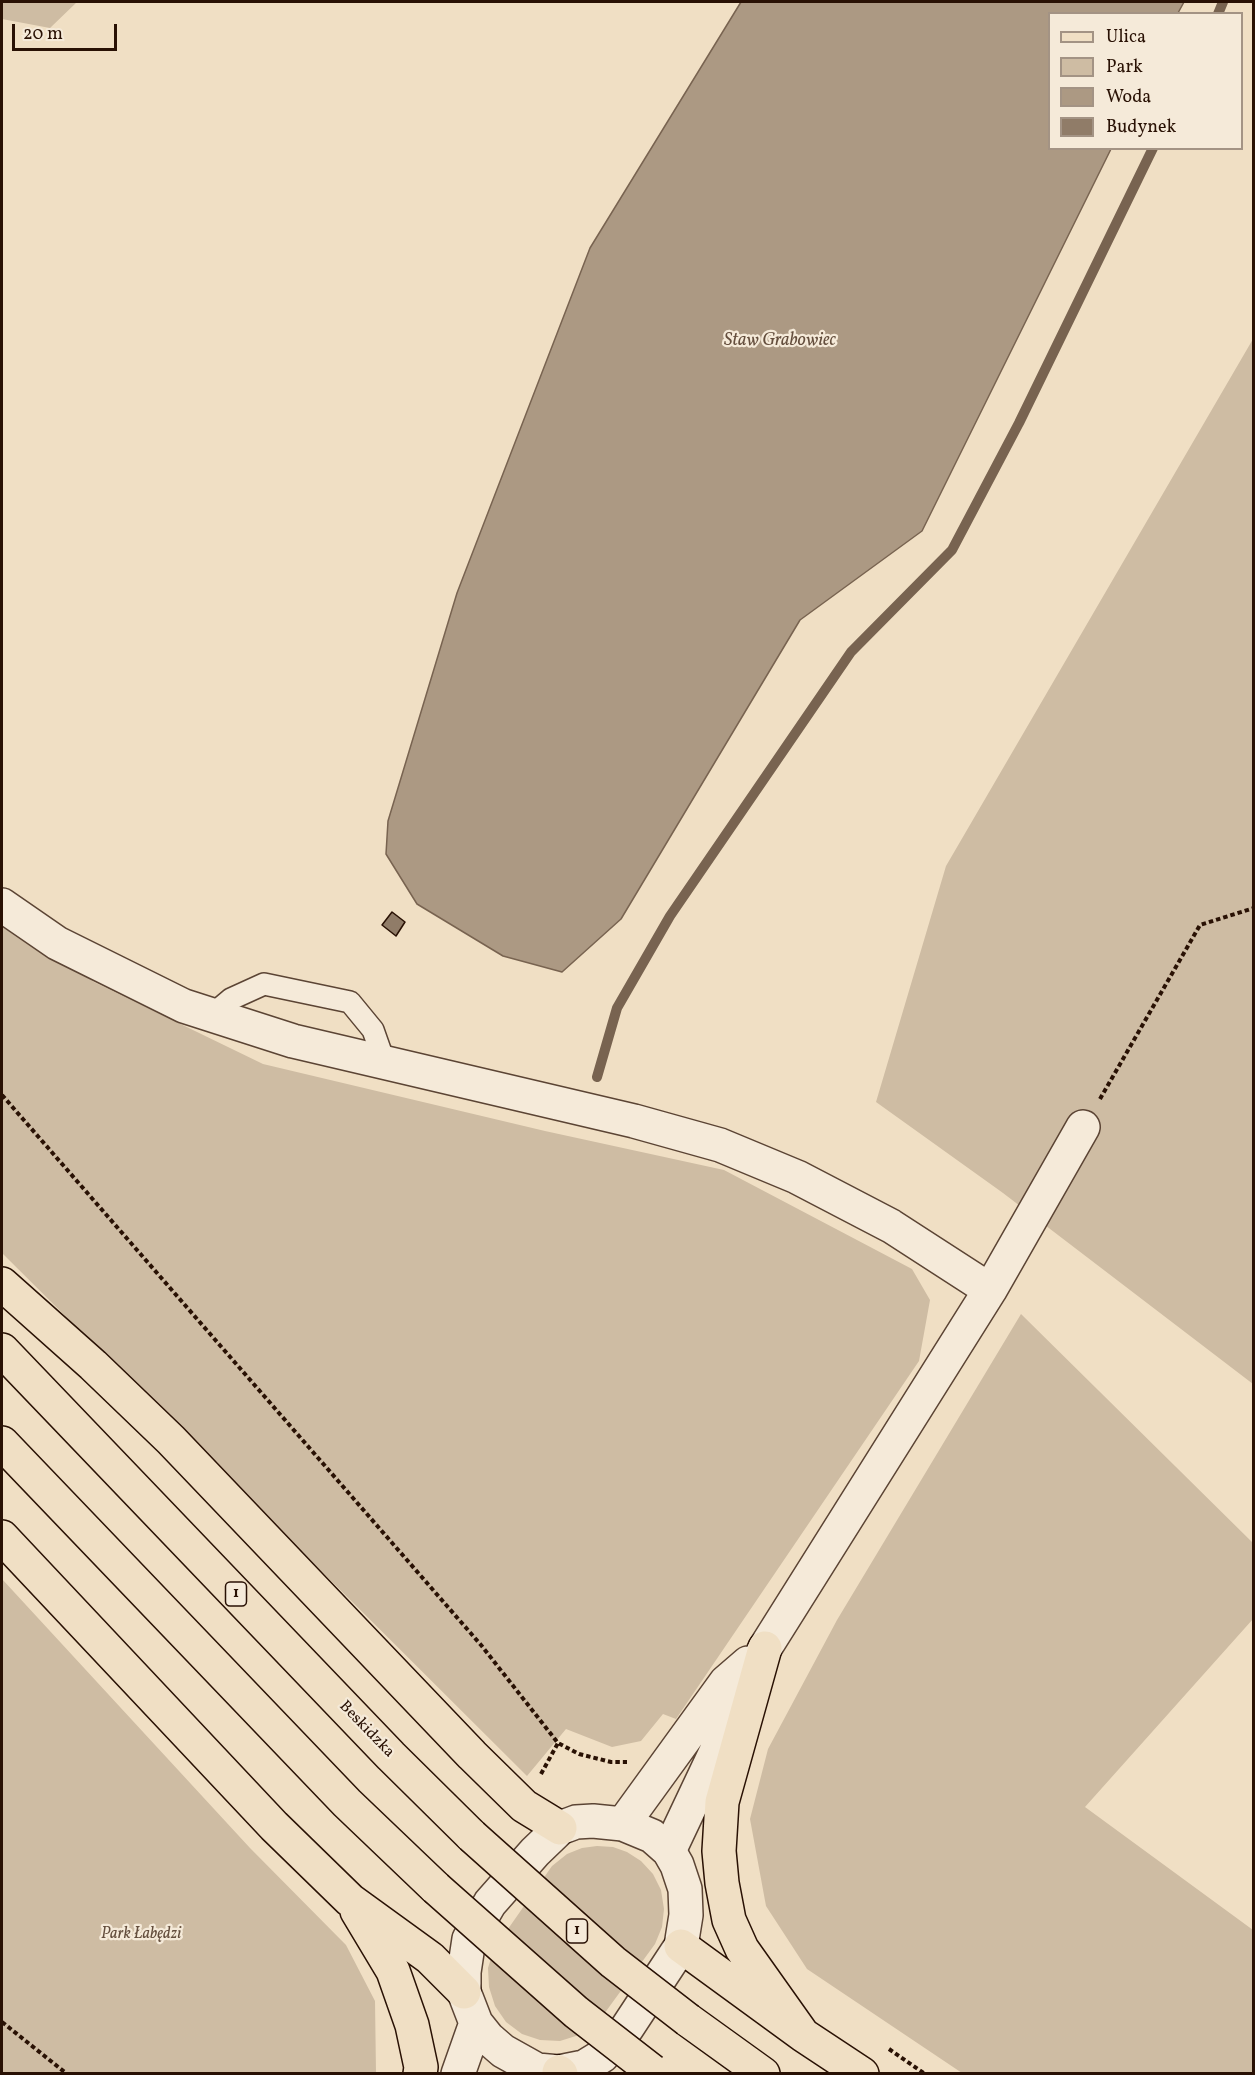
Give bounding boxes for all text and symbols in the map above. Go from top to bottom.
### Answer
scale bar [15,12,120,50]
legend [1048,12,1243,150]
text: 20 m [23,22,63,47]
text: Ulica [1106,25,1146,50]
text: Park [1106,55,1143,80]
text: Woda [1106,85,1151,110]
text: Budynek [1106,115,1176,140]
water label: Staw Grabowiec [724,331,836,353]
road number: 1 [226,1582,246,1606]
street label: Beskidzka [334,1698,398,1762]
road number: 1 [566,1919,588,1943]
park label: Park Łabędzi [101,1925,181,1945]

